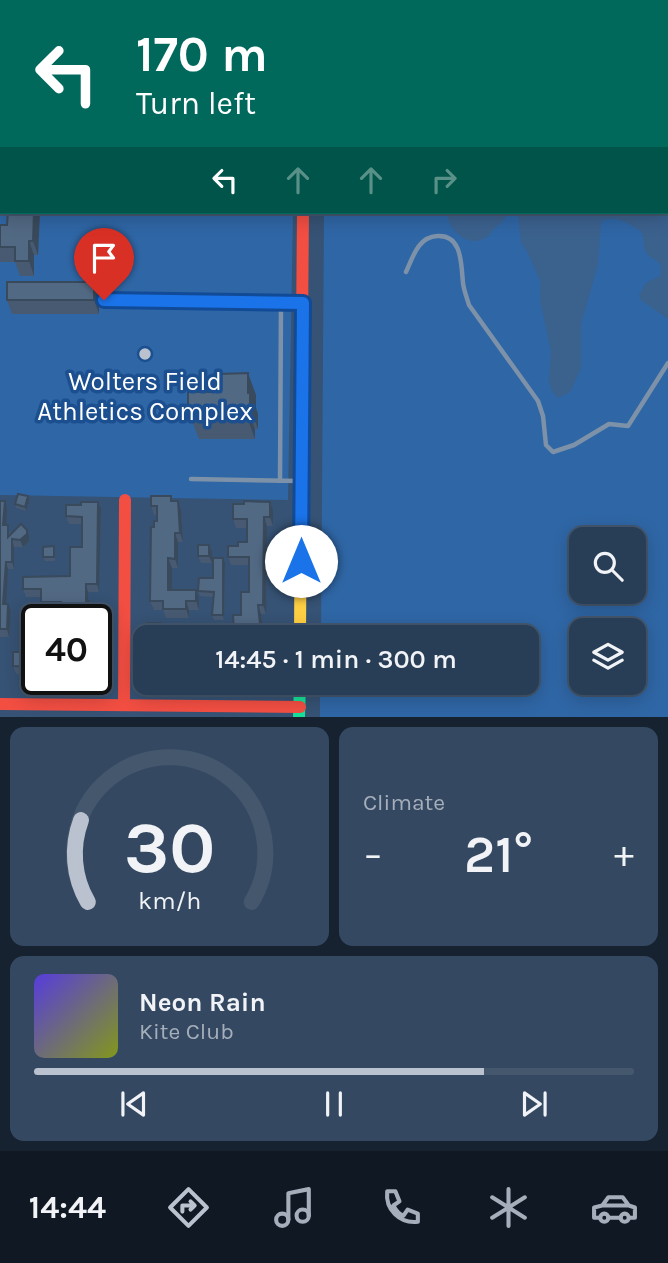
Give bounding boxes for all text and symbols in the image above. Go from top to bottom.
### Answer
text: 170 m [136,26,268,83]
icon: left [21,28,112,119]
text: Turn left [136,85,256,122]
icon: left [206,161,244,199]
icon: ahead [279,161,317,199]
icon: ahead [352,161,390,199]
icon: right [425,161,463,199]
pin [74,228,134,300]
icon: arrive [85,239,123,277]
marker: Wolters Field Athletics Complex [137,346,153,362]
place label: Wolters Field Athletics Complex [37,366,253,427]
position arrow [264,524,338,598]
map controls [569,527,646,695]
button: search [569,527,646,604]
speed limit sign: 40 [21,604,112,695]
button: layers [569,618,646,695]
text: 14:45 · 1 min · 300 m [215,644,457,675]
text: Climate [363,789,445,816]
text: 30 [124,806,215,891]
text: 21° [464,824,533,885]
text: − [363,832,383,877]
text: + [614,832,634,877]
text: km/h [138,886,201,915]
text: Neon Rain [139,987,266,1018]
text: Kite Club [139,1018,234,1045]
icon: previous [115,1085,153,1123]
icon: pause [315,1085,353,1123]
icon: next [515,1085,553,1123]
icon: directions [164,1183,213,1232]
icon: music [270,1183,319,1232]
icon: phone [377,1183,426,1232]
icon: climate [484,1183,533,1232]
icon: car [590,1183,639,1232]
text: 14:44 [29,1189,106,1226]

